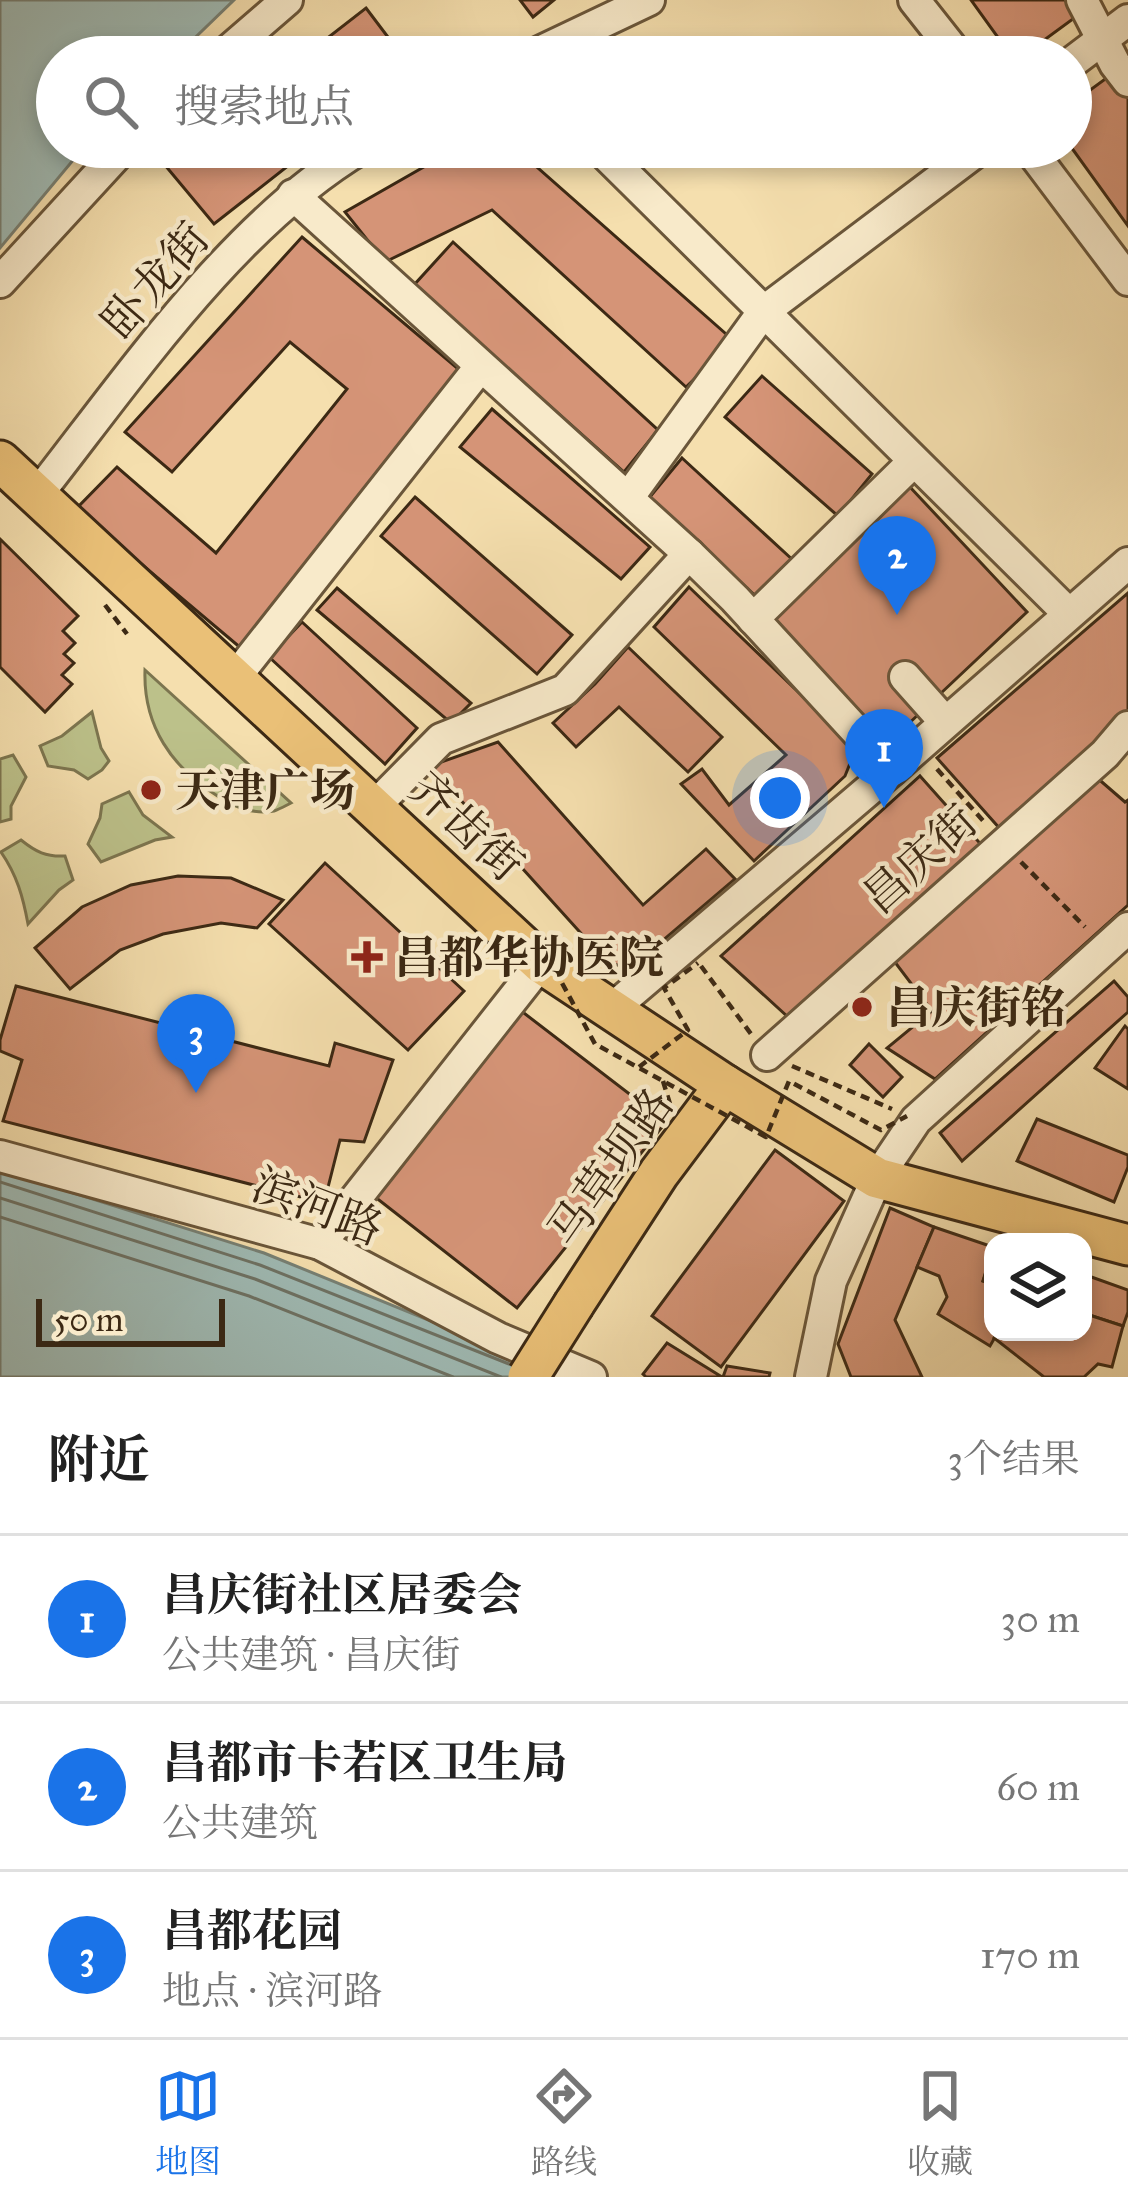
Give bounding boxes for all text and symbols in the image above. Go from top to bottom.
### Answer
search box [36,36,1092,168]
icon: search [78,69,144,135]
text: 搜索地点 [174,79,354,134]
street label: 卧龙街 [90,211,220,349]
pin: 2 [858,516,936,615]
pin: 1 [845,709,923,808]
street label: 齐齿街 [399,760,535,893]
place label: 天津广场 [175,763,355,818]
your location [750,768,810,828]
marker: 天津广场 [138,777,164,803]
street label: 昌庆街 [851,794,988,925]
place label: 昌都华协医院 [394,930,664,985]
marker: 昌都华协医院 [351,941,383,973]
place label: 昌庆街铭 [886,980,1066,1035]
pin: 3 [157,994,235,1093]
marker: 昌庆街铭 [849,994,875,1020]
street label: 马草坝路 [536,1078,685,1257]
street label: 滨河路 [245,1157,391,1256]
map controls [984,1233,1092,1341]
button: layers [984,1233,1092,1341]
scale bar [36,1293,225,1346]
text: 50 m [54,1300,123,1340]
text: 附近 [48,1429,150,1491]
text: 3个结果 [947,1435,1080,1483]
text: 昌庆街社区居委会 [162,1567,522,1622]
text: 1 [79,1595,95,1643]
text: 30 m [1001,1595,1080,1643]
text: 公共建筑 · 昌庆街 [162,1631,460,1679]
text: 昌都市卡若区卫生局 [162,1735,567,1790]
text: 2 [77,1763,97,1811]
text: 60 m [996,1763,1080,1811]
text: 公共建筑 [162,1799,318,1847]
text: 昌都花园 [162,1903,342,1958]
text: 3 [79,1931,95,1979]
text: 170 m [980,1931,1080,1979]
text: 地点 · 滨河路 [162,1967,382,2015]
tab: 地图 [155,2063,221,2182]
tab: 路线 [531,2063,597,2182]
tab: 收藏 [907,2063,973,2182]

